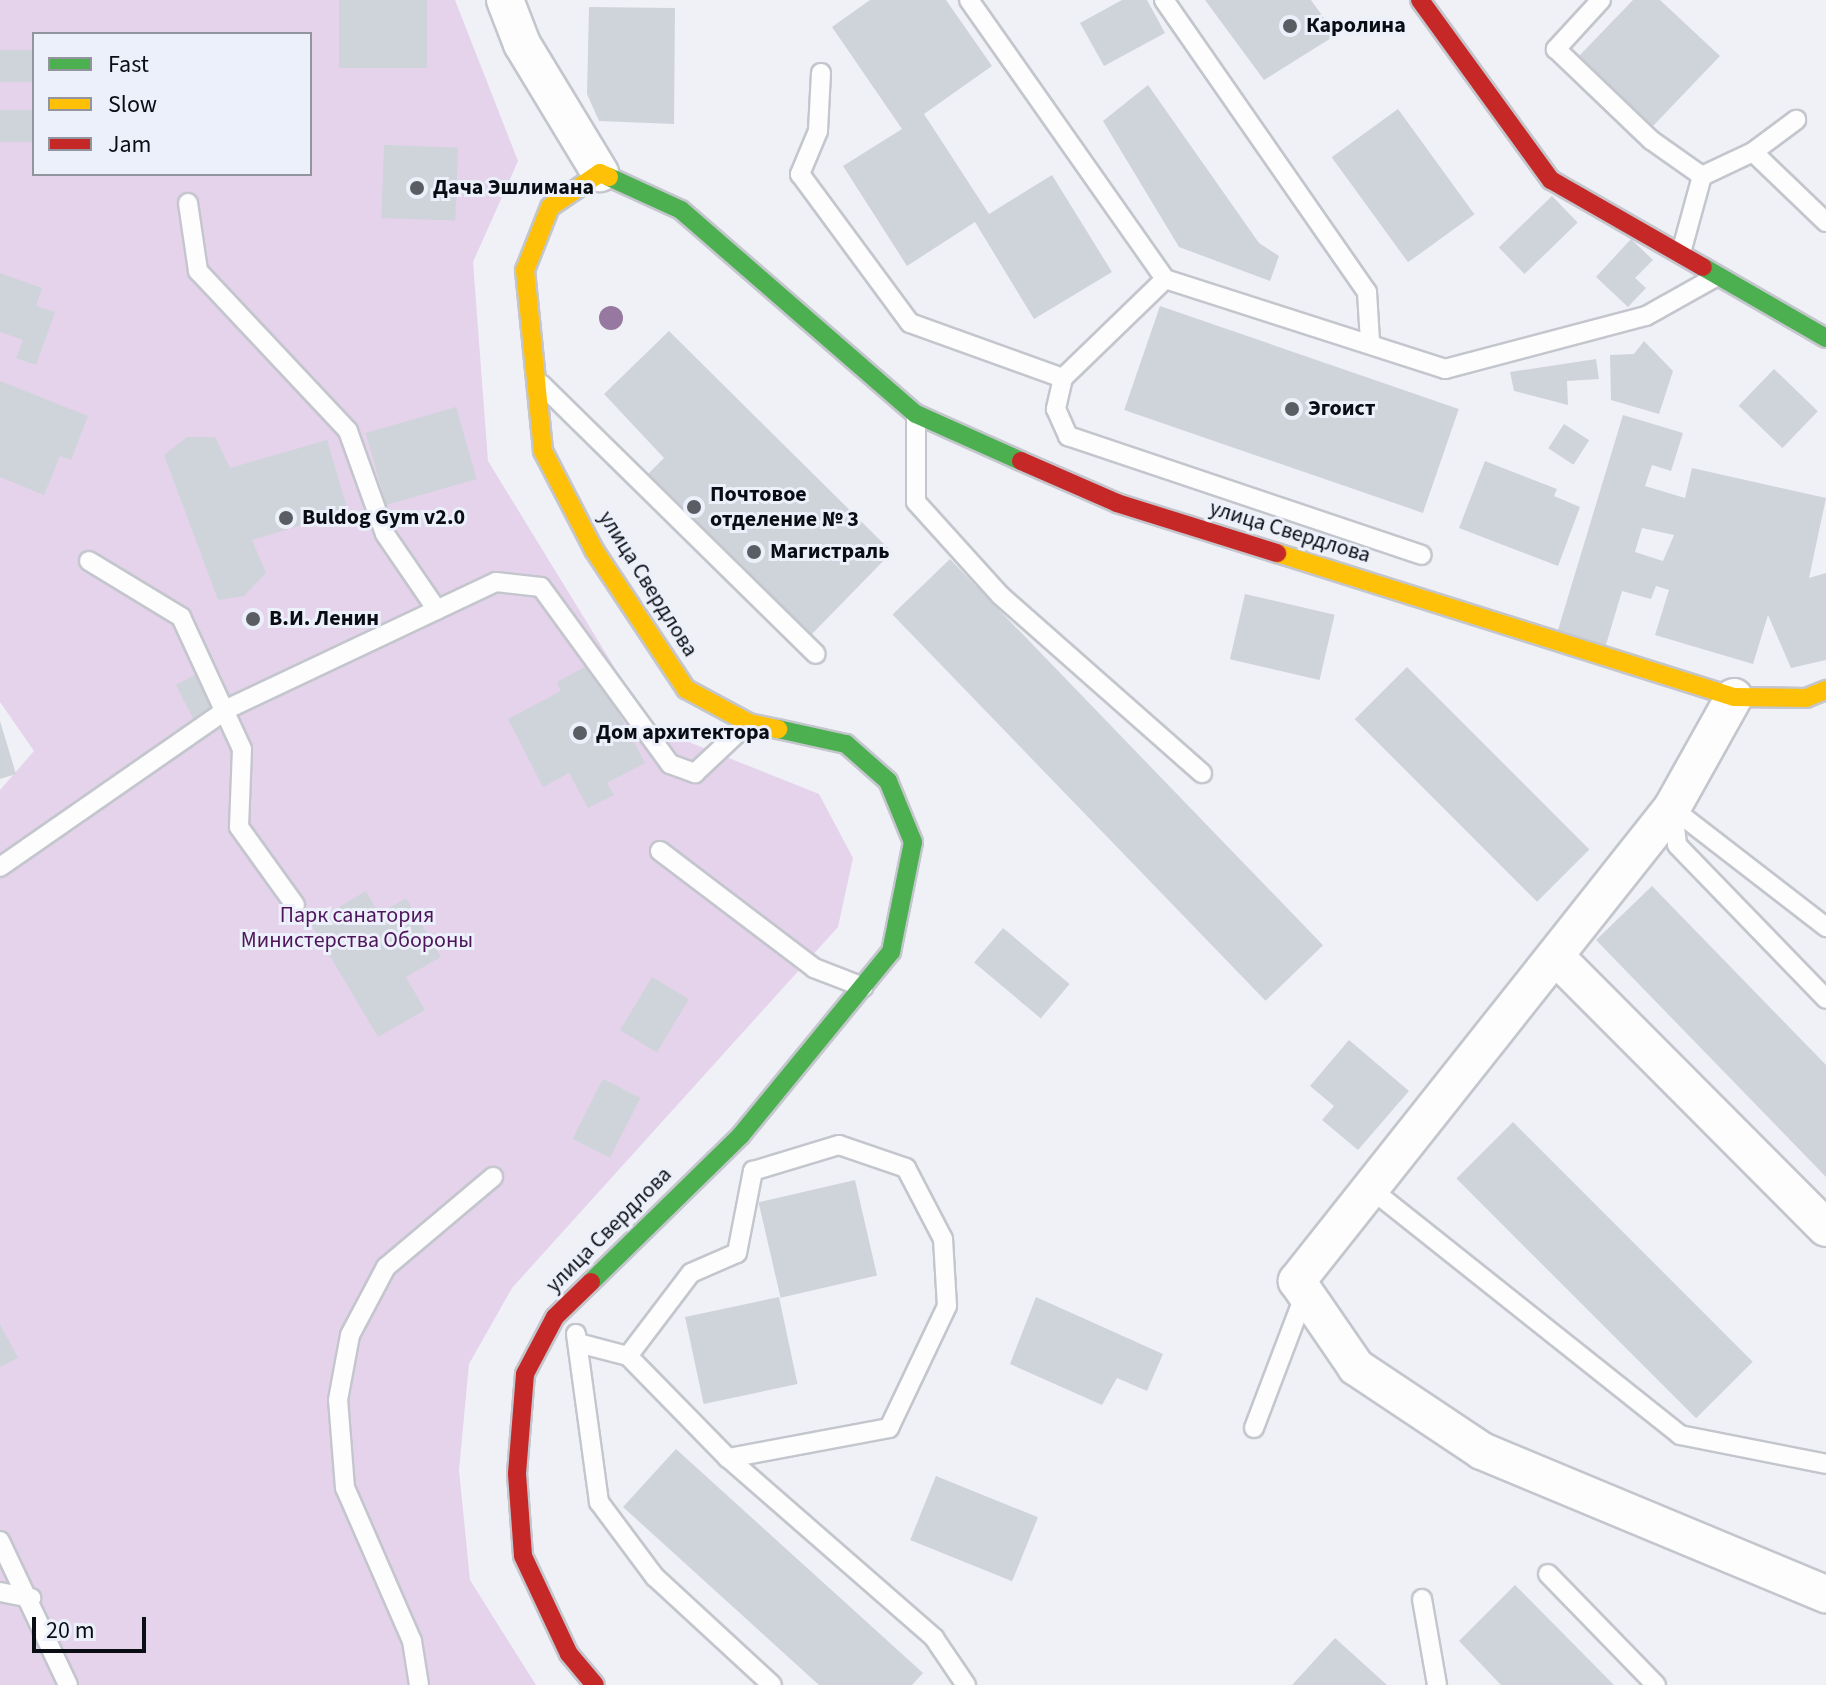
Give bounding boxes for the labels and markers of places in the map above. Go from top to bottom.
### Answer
place label: Каролина [1306,13,1406,39]
marker: Каролина [1281,17,1299,35]
place label: Дача Эшлимана [433,175,594,201]
marker: Дача Эшлимана [408,179,426,197]
place label: Эгоист [1308,396,1375,422]
marker: Эгоист [1283,400,1301,418]
place label: Почтовое отделение № 3 [710,481,859,532]
marker: Почтовое отделение № 3 [685,498,703,516]
place label: Buldog Gym v2.0 [302,505,465,531]
marker: Buldog Gym v2.0 [277,509,295,527]
place label: Магистраль [770,539,889,565]
marker: Магистраль [745,543,763,561]
place label: В.И. Ленин [269,606,379,632]
marker: В.И. Ленин [244,610,262,628]
place label: Дом архитектора [596,720,770,746]
marker: Дом архитектора [571,724,589,742]

